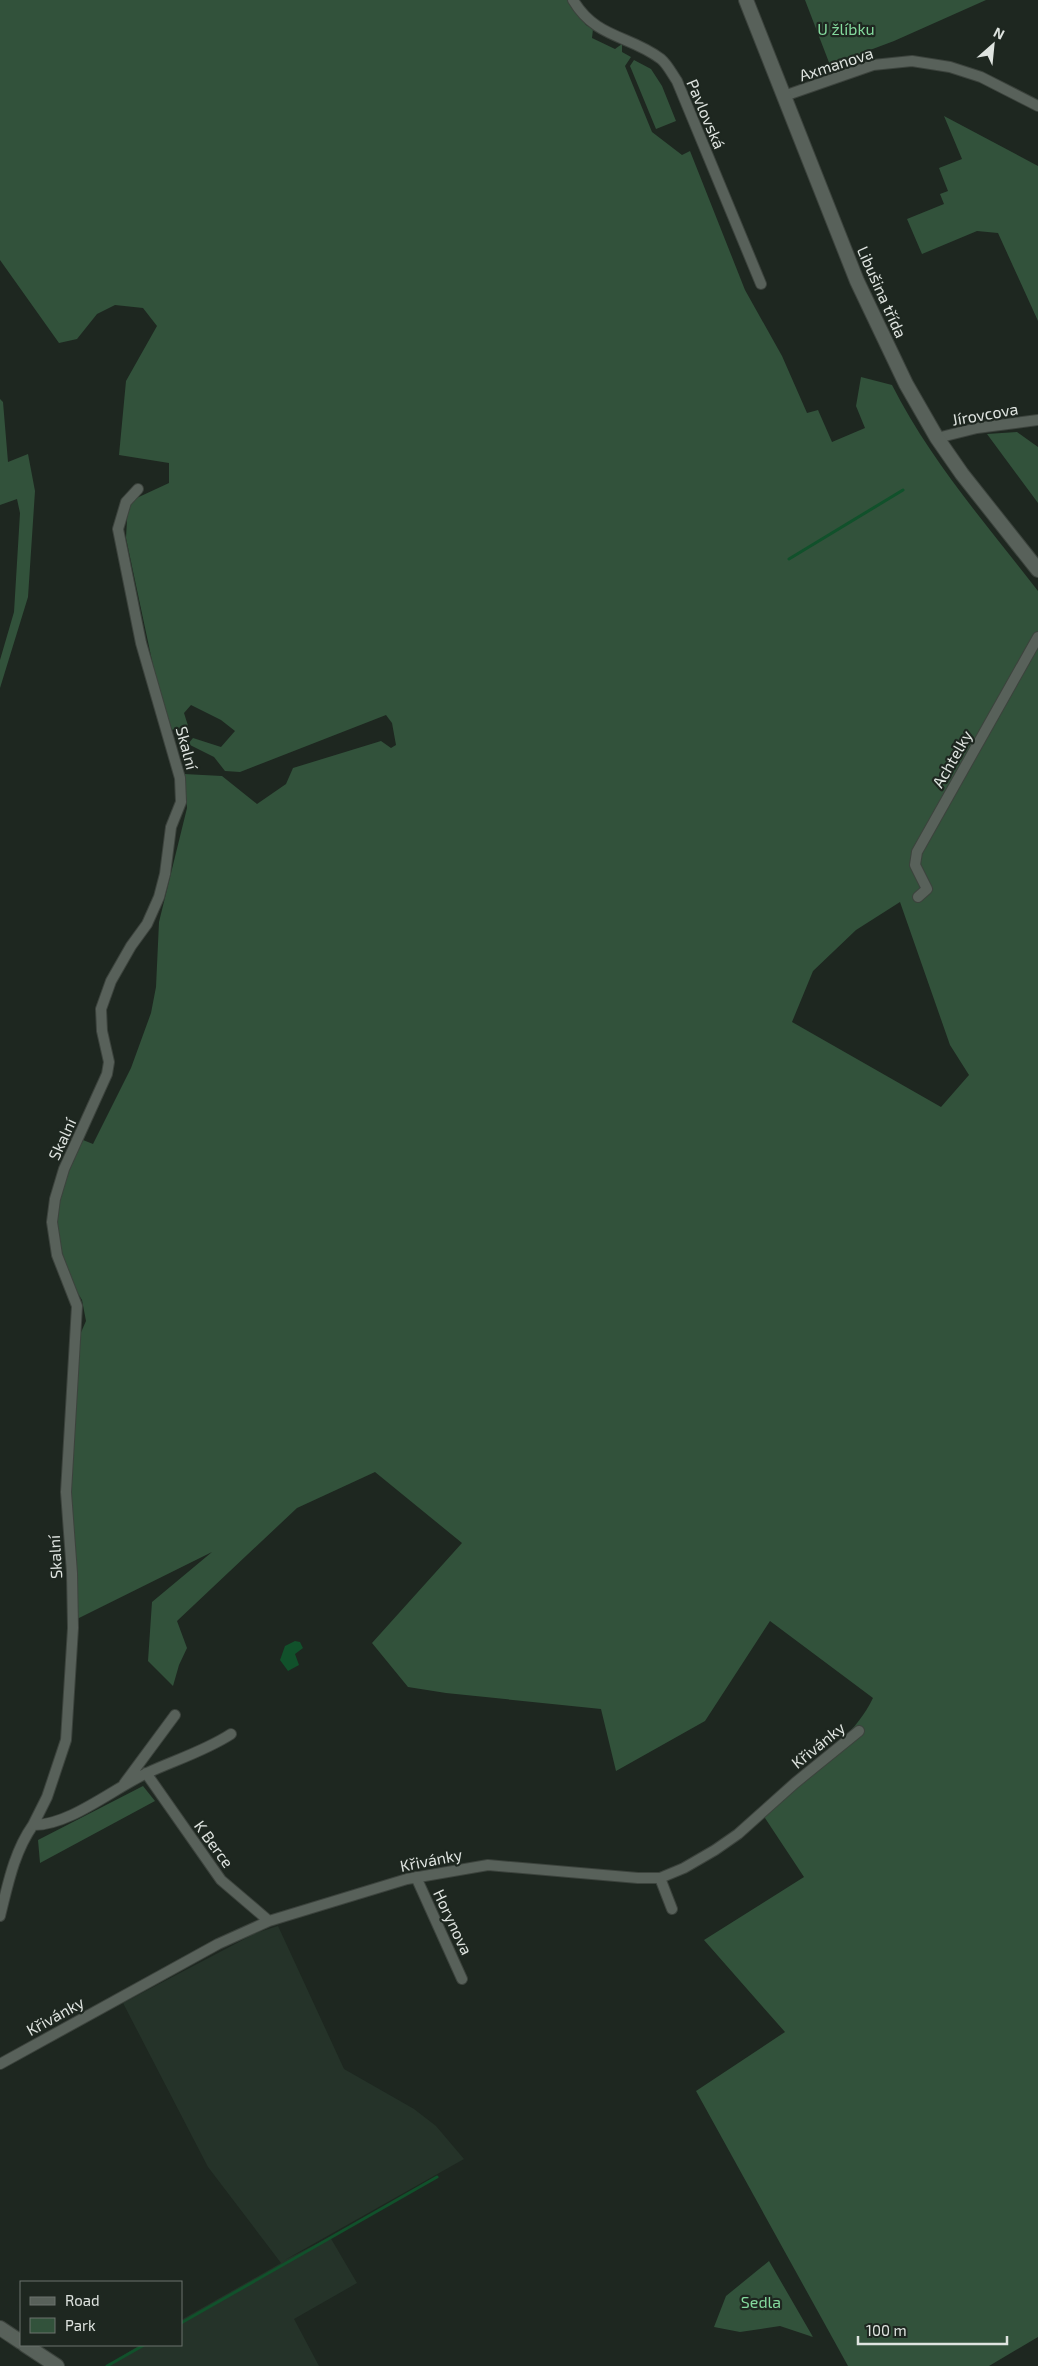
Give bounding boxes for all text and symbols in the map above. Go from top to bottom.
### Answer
park label: U žlíbku [817,19,875,38]
north arrow [968,20,1018,70]
text: N [991,23,1007,43]
street label: Axmanova [796,43,875,84]
street label: Pavlovská [683,76,730,152]
street label: Libušina třída [854,243,911,341]
street label: Jírovcova [950,398,1020,429]
street label: Skalní [173,724,203,773]
street label: Achtelky [928,726,976,791]
street label: Skalní [44,1114,80,1163]
street label: Skalní [44,1534,65,1579]
street label: Křivánky [787,1717,849,1772]
street label: K Berce [191,1816,238,1871]
street label: Křivánky [398,1844,464,1875]
street label: Horynova [430,1886,477,1958]
street label: Křivánky [23,1992,87,2039]
legend [20,2281,182,2346]
text: Road [65,2291,100,2309]
park label: Sedla [741,2292,781,2311]
scale bar [858,2314,1007,2346]
text: Park [65,2316,96,2334]
text: 100 m [866,2321,907,2339]

